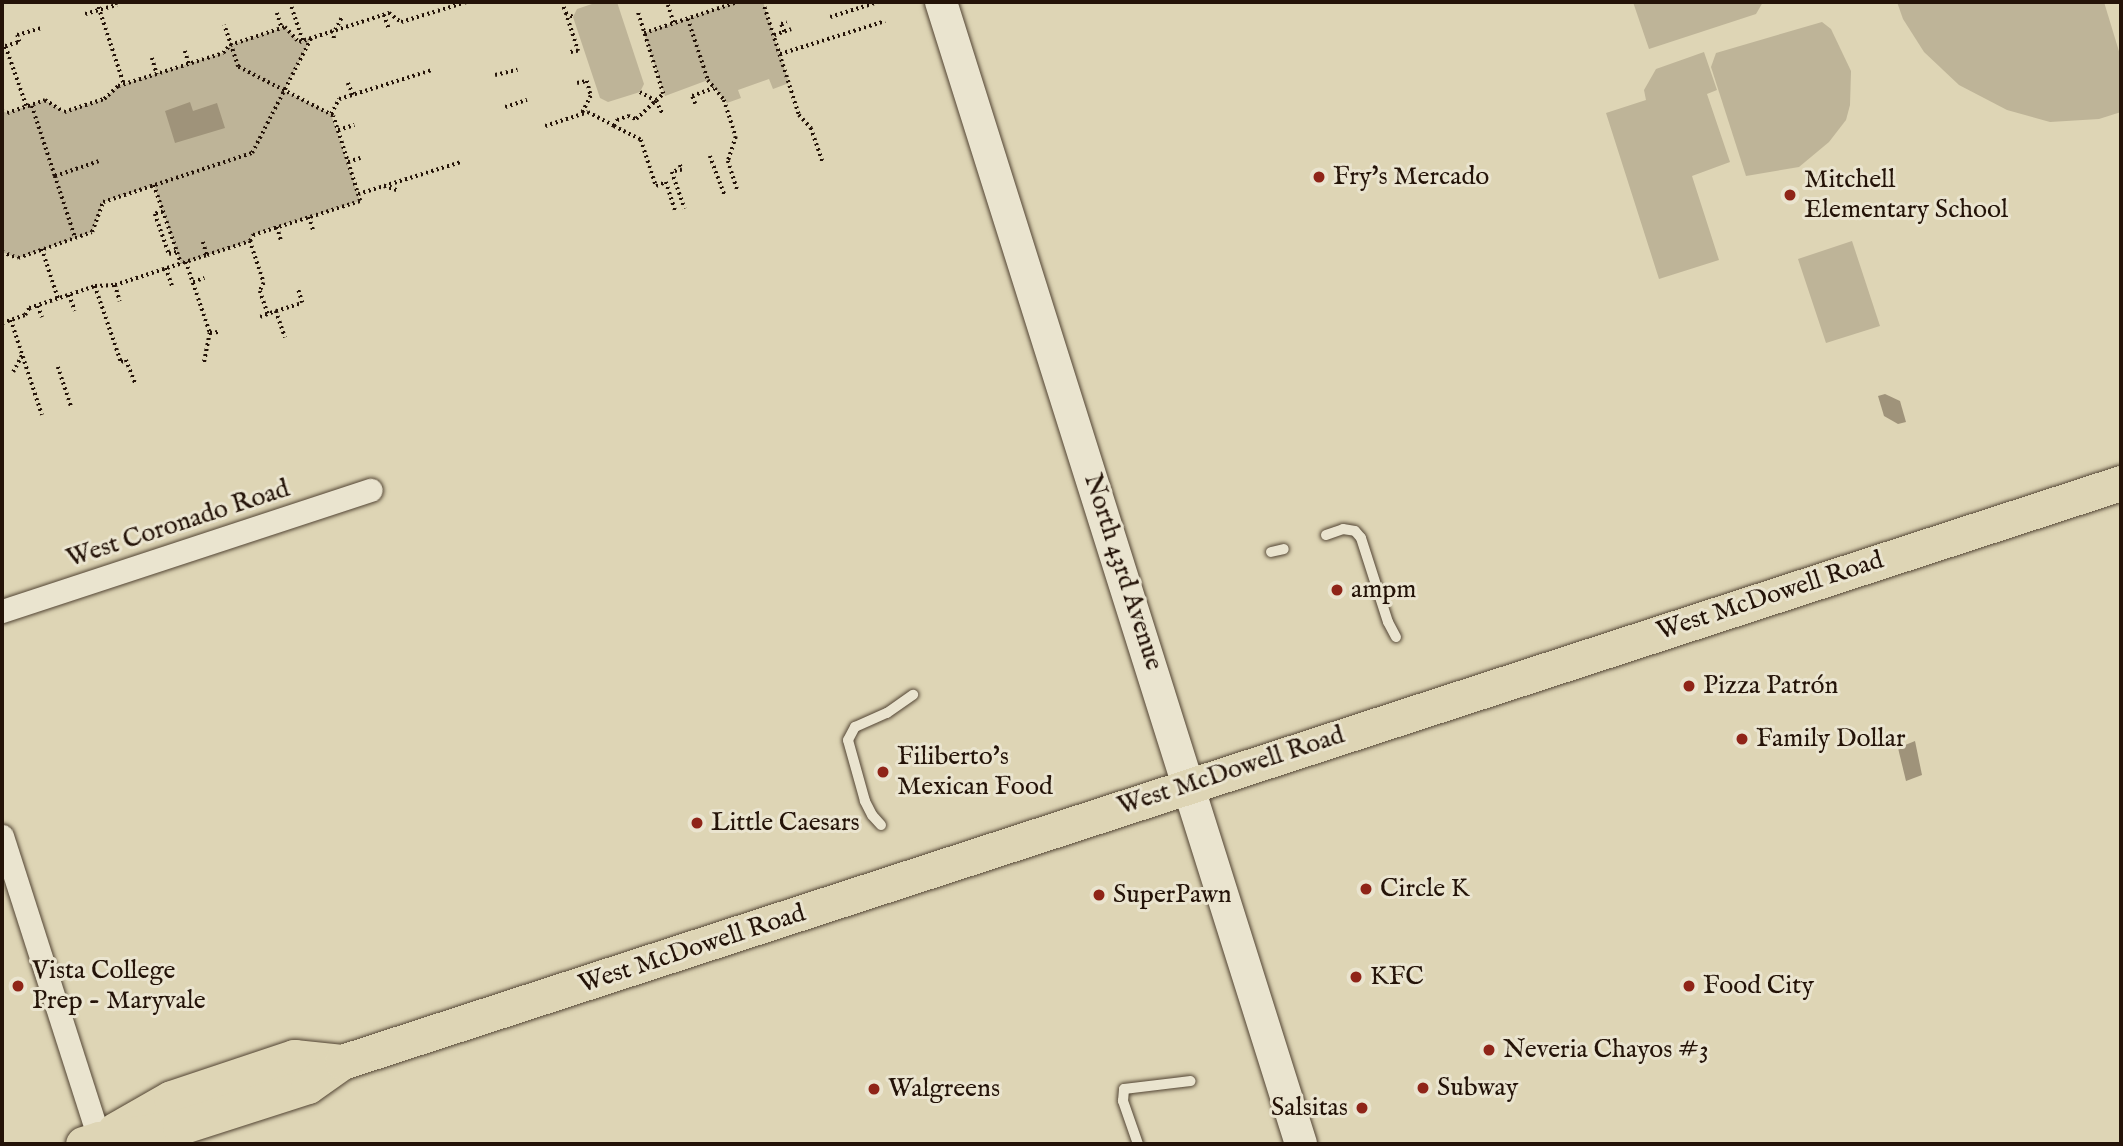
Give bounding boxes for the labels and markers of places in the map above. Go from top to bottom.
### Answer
place label: Fry's Mercado [1333,161,1489,193]
place label: Mitchell Elementary School [1804,164,2008,226]
marker: Fry's Mercado [1311,169,1327,185]
marker: Mitchell Elementary School [1782,187,1798,203]
place label: ampm [1351,574,1416,606]
marker: ampm [1329,582,1345,598]
place label: Pizza Patrón [1703,670,1838,702]
marker: Pizza Patrón [1681,678,1697,694]
place label: Family Dollar [1756,723,1905,755]
marker: Family Dollar [1734,731,1750,747]
place label: Filiberto's Mexican Food [897,741,1053,802]
marker: Filiberto's Mexican Food [875,764,891,780]
place label: Little Caesars [711,807,860,839]
marker: Little Caesars [689,815,705,831]
place label: Circle K [1380,873,1470,905]
place label: SuperPawn [1113,879,1232,911]
marker: Circle K [1358,881,1374,897]
marker: SuperPawn [1091,887,1107,903]
place label: Vista College Prep - Maryvale [32,955,206,1016]
place label: KFC [1370,961,1424,993]
marker: KFC [1348,969,1364,985]
place label: Food City [1703,970,1814,1002]
marker: Vista College Prep - Maryvale [10,978,26,994]
marker: Food City [1681,978,1697,994]
place label: Neveria Chayos #3 [1503,1034,1709,1066]
marker: Neveria Chayos #3 [1481,1042,1497,1058]
place label: Subway [1437,1072,1518,1104]
place label: Walgreens [888,1073,1000,1105]
marker: Subway [1415,1080,1431,1096]
marker: Walgreens [866,1081,882,1097]
place label: Salsitas [1271,1092,1348,1124]
marker: Salsitas [1354,1100,1370,1116]

